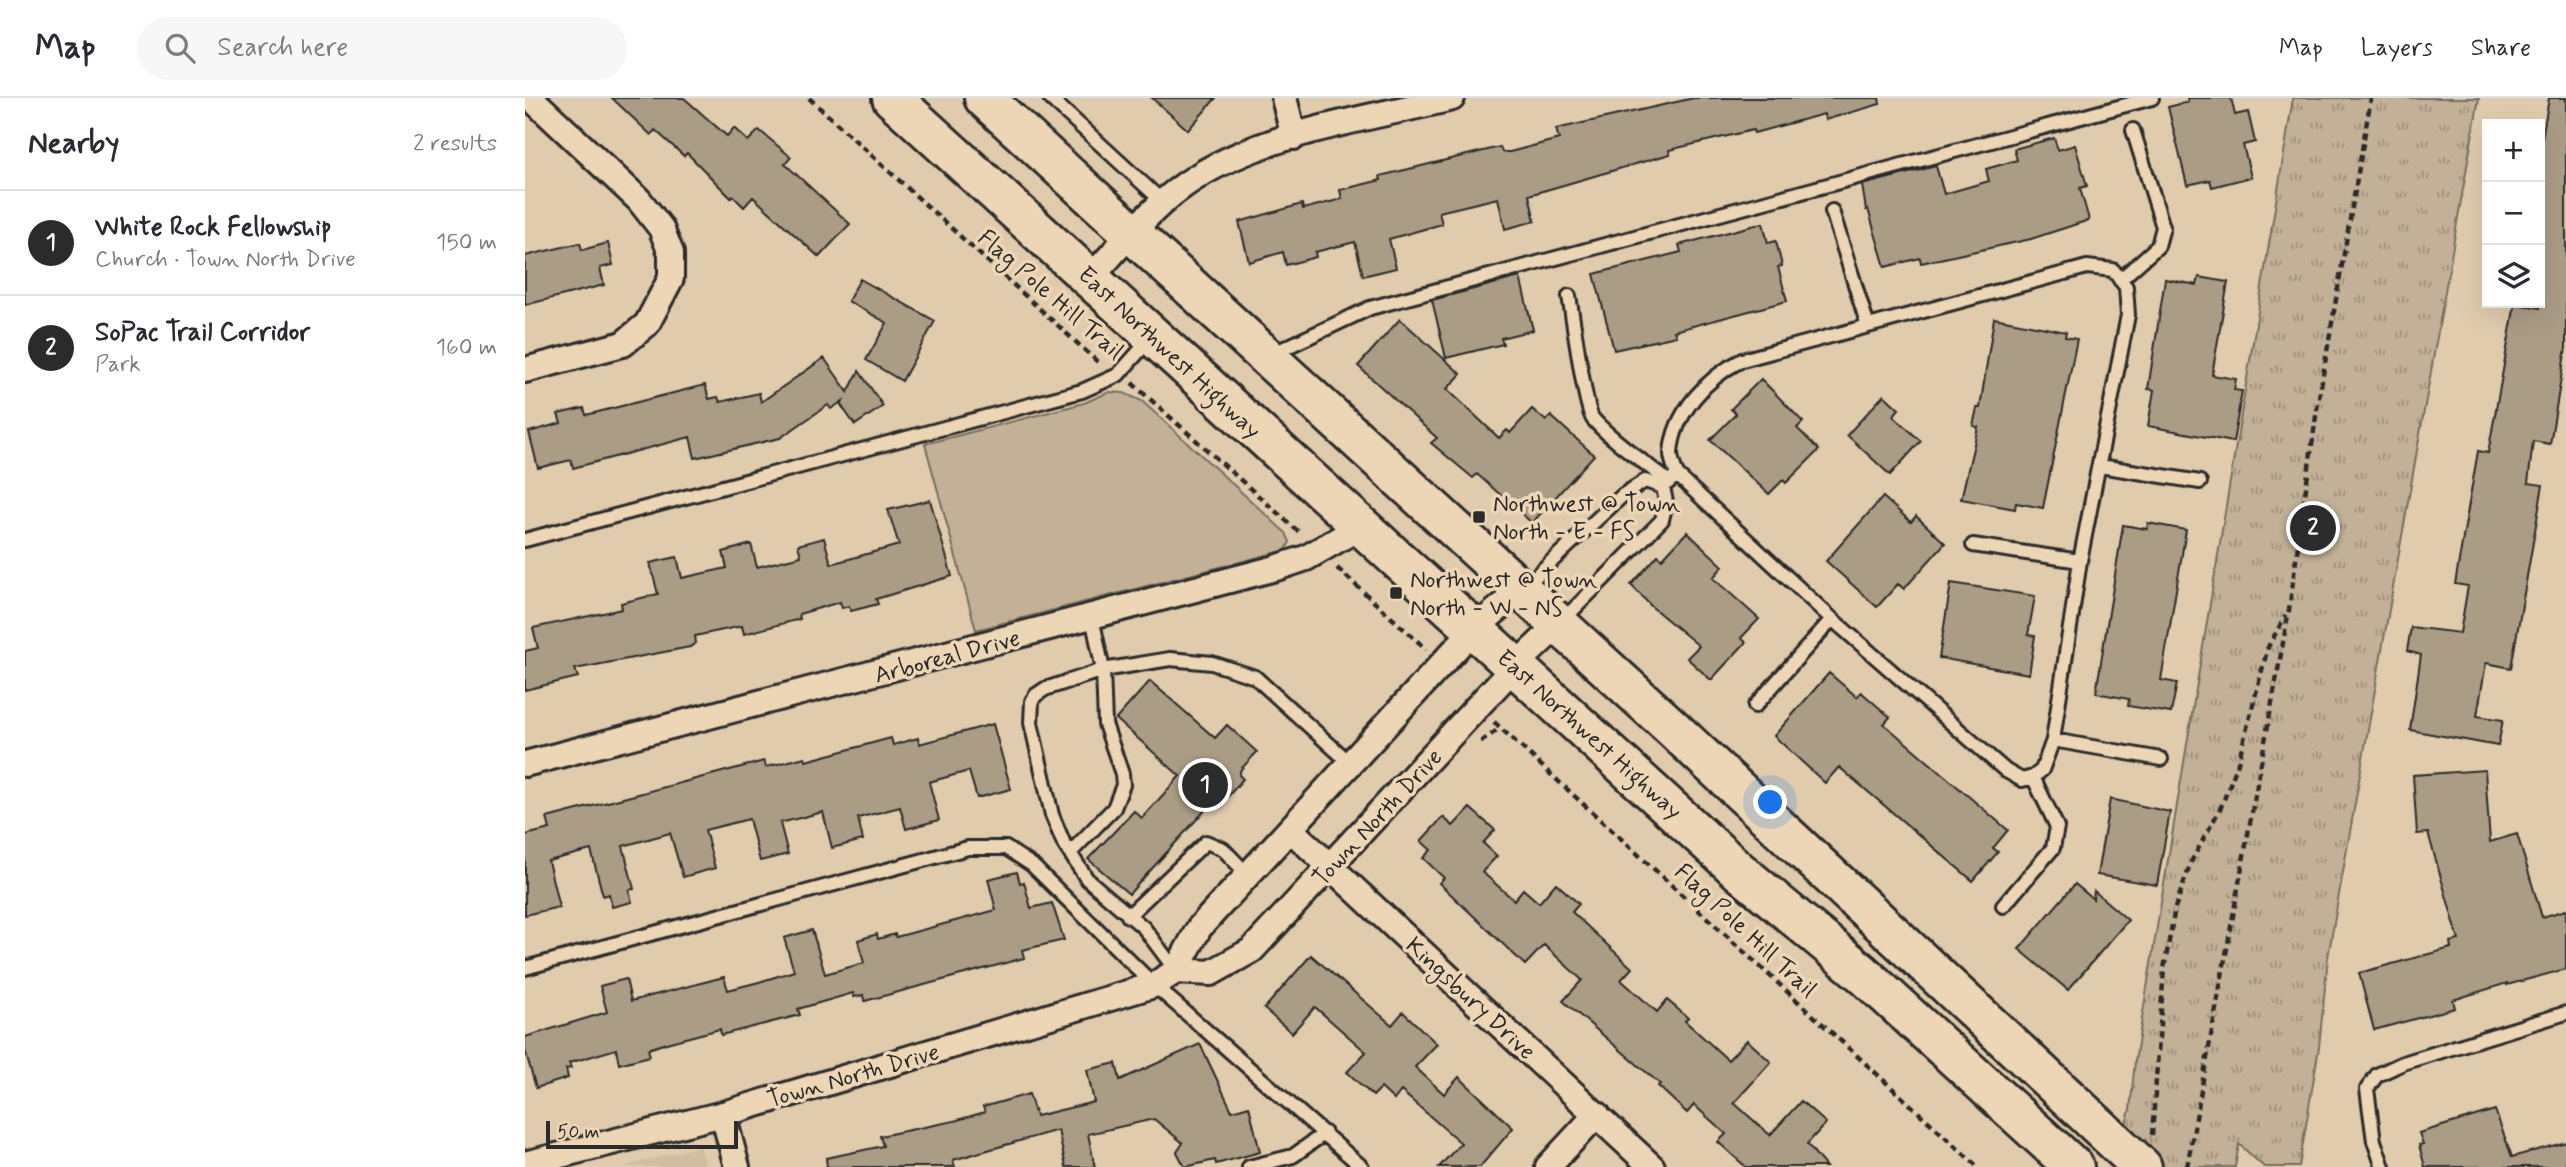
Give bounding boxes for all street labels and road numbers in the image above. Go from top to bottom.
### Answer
street label: Flag Pole Hill Trail [969,223,1130,369]
street label: East Northwest Highway [1069,260,1267,448]
street label: Arboreal Drive [871,623,1024,692]
street label: East Northwest Highway [1488,643,1688,829]
street label: Town North Drive [1306,742,1450,894]
street label: Flag Pole Hill Trail [1666,857,1823,1007]
street label: Kingsbury Drive [1397,931,1542,1069]
street label: Town North Drive [764,1037,943,1116]

